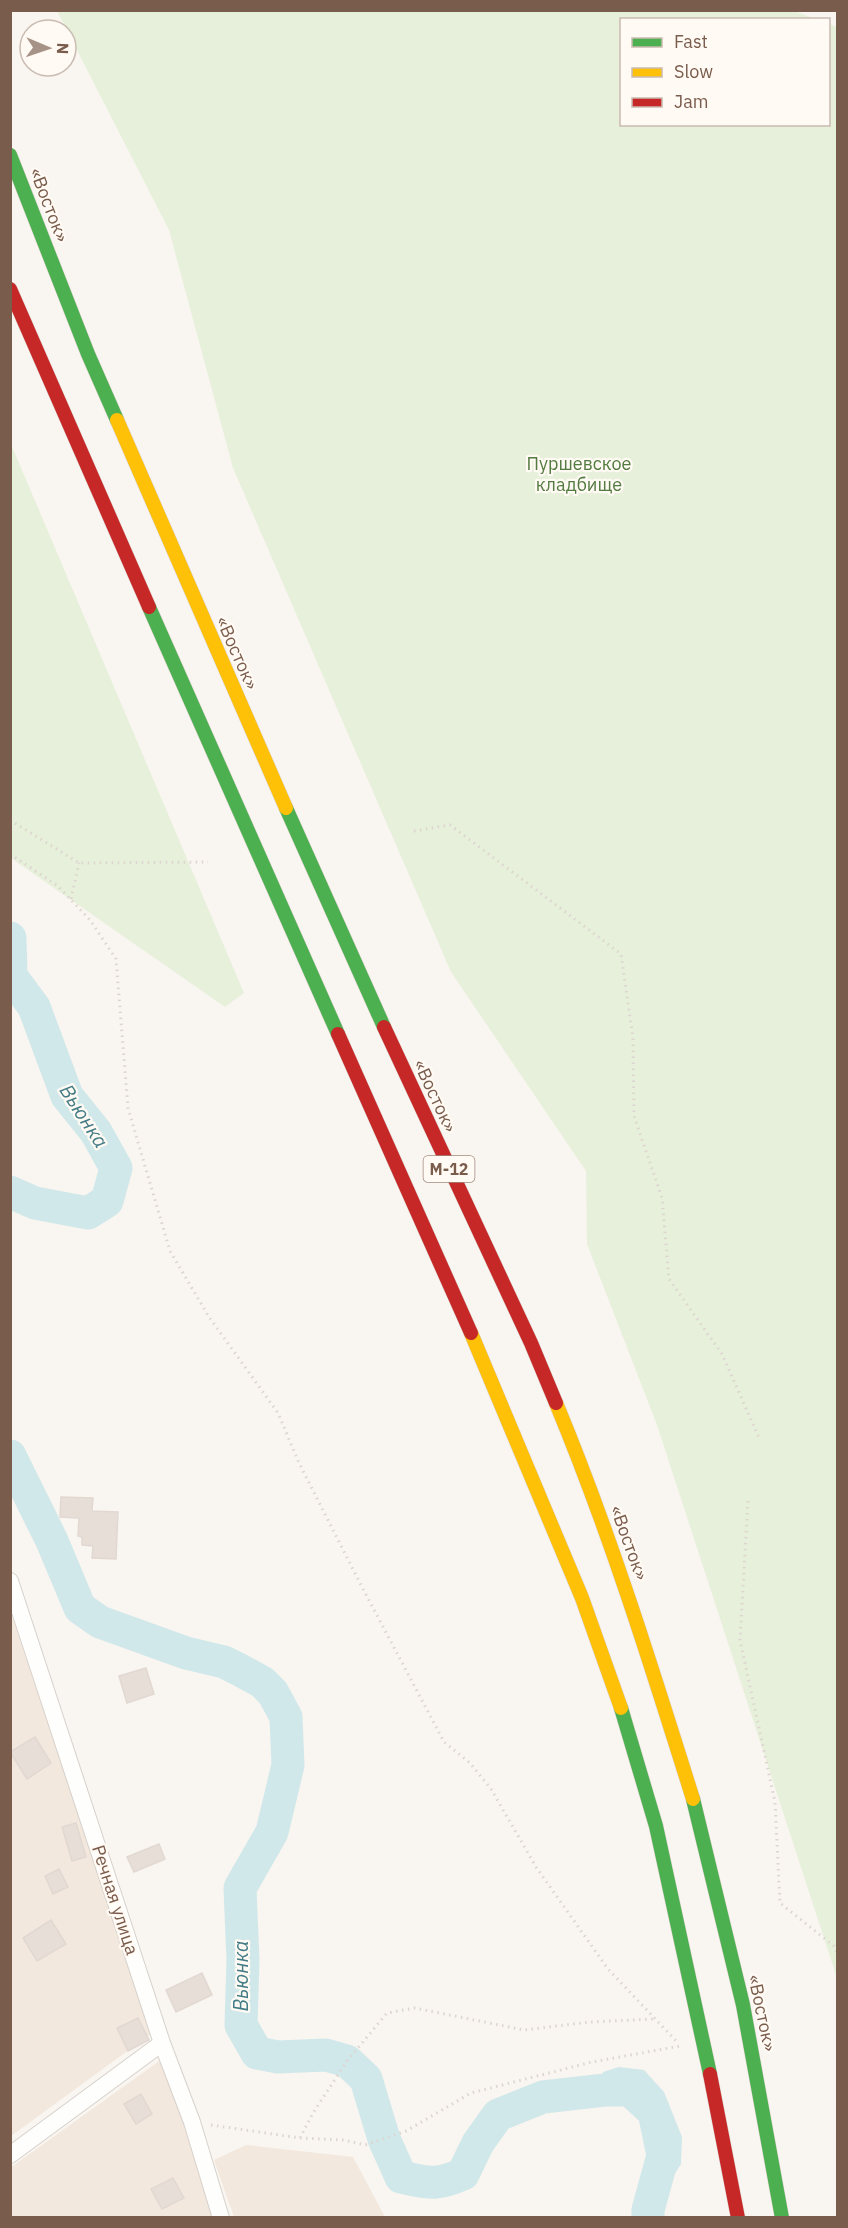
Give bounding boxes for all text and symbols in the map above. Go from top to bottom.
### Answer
north arrow [18,18,78,78]
legend [620,18,830,126]
text: Fast [674,30,708,53]
text: N [53,42,73,55]
text: Slow [674,60,713,83]
text: Jam [674,90,709,113]
street label: «Восток» [25,164,74,245]
park label: Пуршевское кладбище [527,452,632,496]
street label: «Восток» [211,613,264,693]
street label: «Восток» [409,1056,462,1136]
water label: Вьюнка [54,1079,115,1153]
road number: М-12 [424,1156,474,1182]
street label: «Восток» [605,1502,654,1583]
street label: Речная улица [87,1842,144,1958]
water label: Вьюнка [227,1941,254,2011]
street label: «Восток» [743,1973,782,2053]

